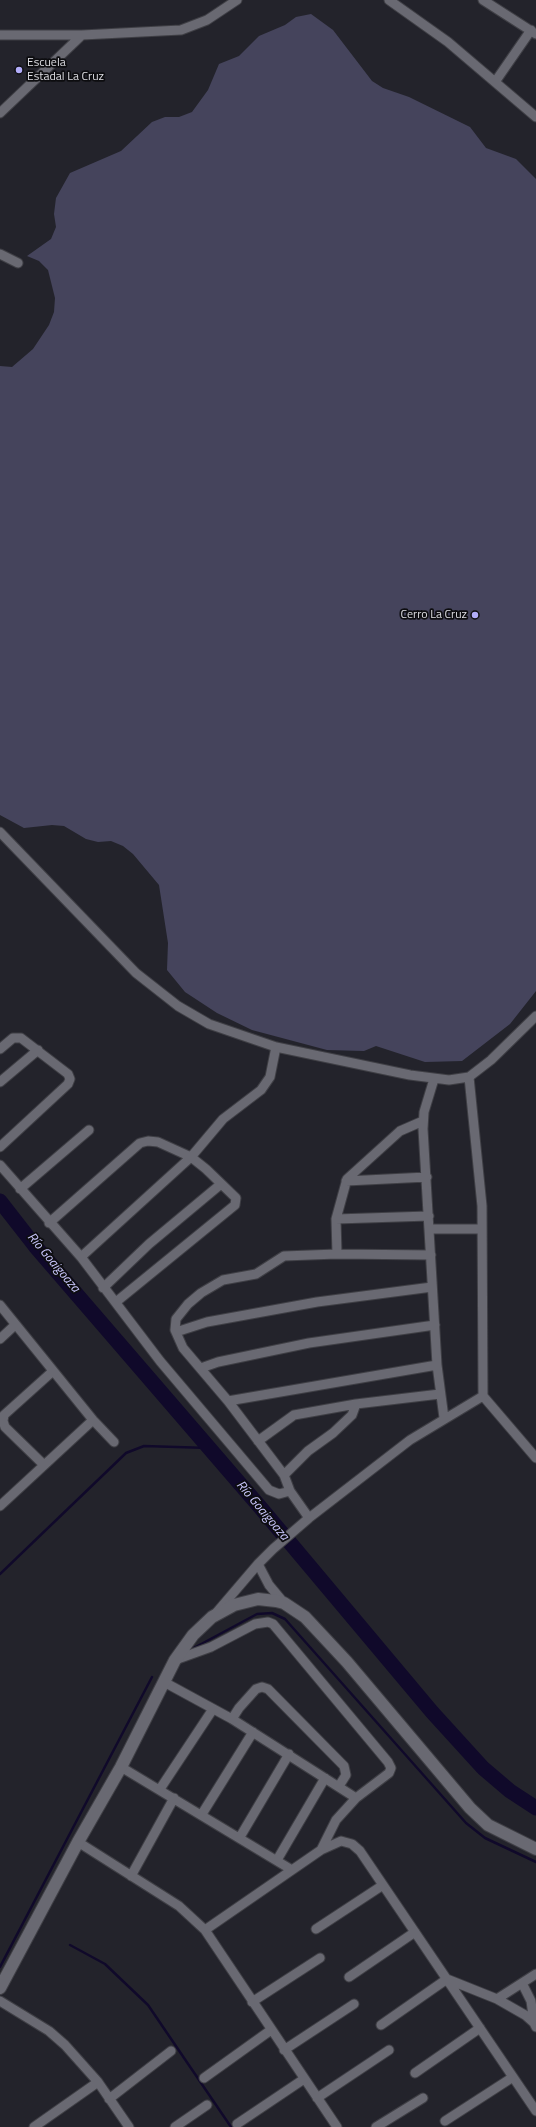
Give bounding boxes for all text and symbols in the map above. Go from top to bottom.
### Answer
place label: Escuela Estadal La Cruz [27,56,104,84]
marker: Escuela Estadal La Cruz [14,65,24,75]
place label: Cerro La Cruz [401,608,467,622]
marker: Cerro La Cruz [470,610,480,620]
water label: Río Goaigoaza [23,1230,83,1296]
water label: Río Goaigoaza [232,1478,292,1544]

